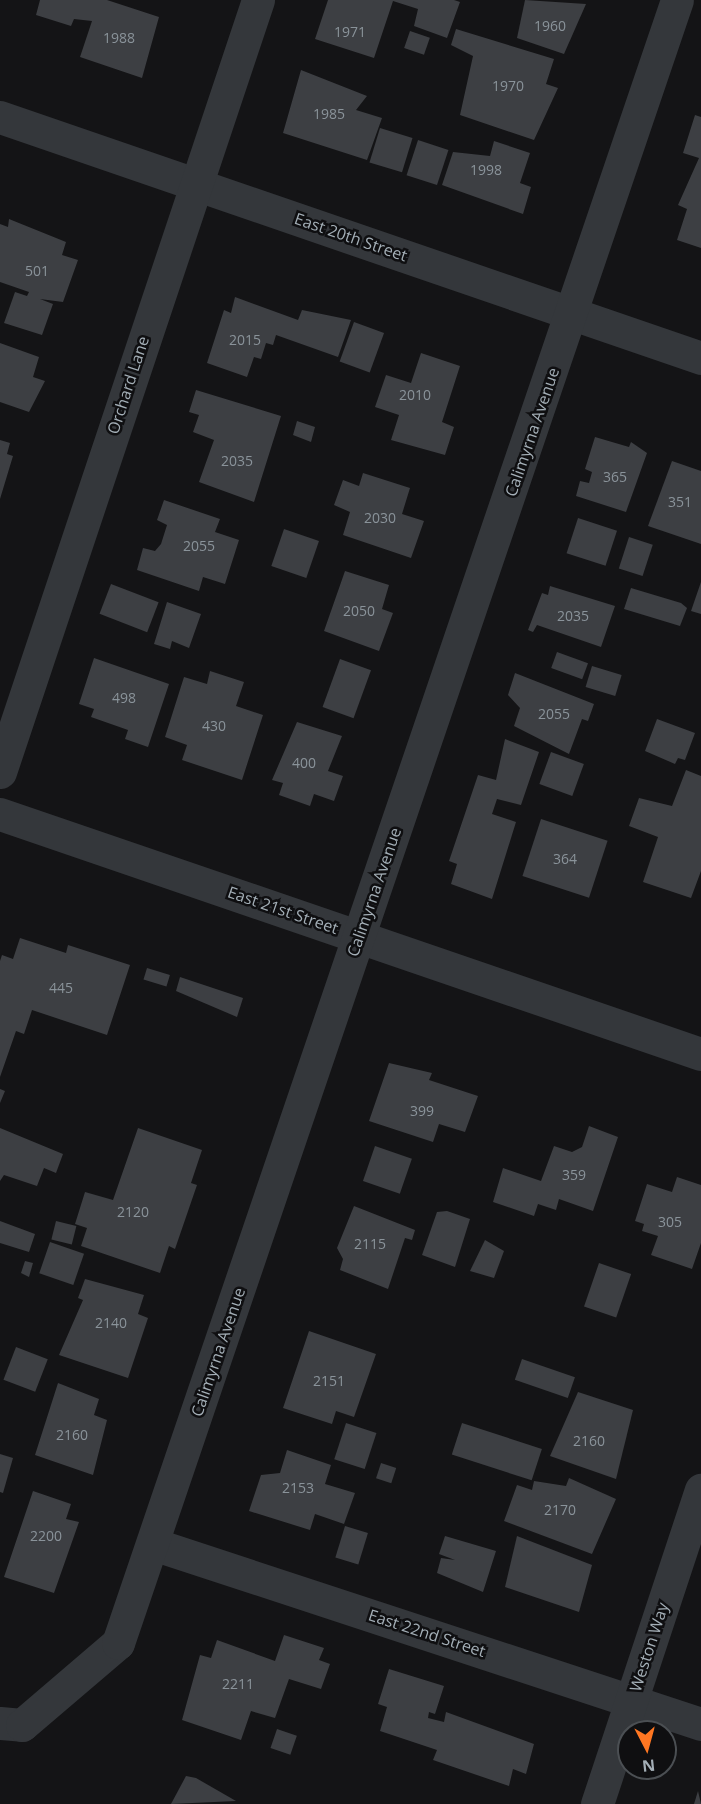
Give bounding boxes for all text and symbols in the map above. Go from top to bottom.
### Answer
house number: 1960 [534,18,566,34]
house number: 1971 [334,24,366,40]
house number: 1988 [103,30,135,46]
house number: 1970 [492,78,524,94]
house number: 1985 [313,106,345,122]
house number: 1998 [470,162,502,178]
street label: East 20th Street [292,209,410,265]
house number: 501 [25,263,49,279]
house number: 2015 [229,332,261,348]
street label: Orchard Lane [103,334,153,436]
street label: Calimyrna Avenue [501,365,563,499]
house number: 2010 [399,387,431,403]
house number: 2035 [221,453,253,469]
house number: 365 [603,469,627,485]
house number: 351 [668,494,692,510]
house number: 2030 [364,510,396,526]
house number: 2055 [183,538,215,554]
house number: 2050 [343,603,375,619]
house number: 2035 [557,608,589,624]
house number: 498 [112,690,136,706]
house number: 2055 [538,706,570,722]
house number: 430 [202,718,226,734]
house number: 400 [292,755,316,771]
street label: Calimyrna Avenue [343,825,405,959]
house number: 364 [553,851,577,867]
street label: East 21st Street [225,882,341,938]
house number: 445 [49,980,73,996]
house number: 399 [410,1103,434,1119]
house number: 359 [562,1167,586,1183]
house number: 2120 [117,1204,149,1220]
house number: 305 [658,1214,682,1230]
house number: 2115 [354,1236,386,1252]
street label: Calimyrna Avenue [187,1285,249,1419]
house number: 2140 [95,1315,127,1331]
house number: 2151 [313,1373,345,1389]
house number: 2160 [56,1427,88,1443]
house number: 2160 [573,1433,605,1449]
house number: 2153 [282,1480,314,1496]
house number: 2170 [544,1502,576,1518]
house number: 2200 [30,1528,62,1544]
street label: Weston Way [626,1600,672,1694]
street label: East 22nd Street [366,1605,488,1661]
house number: 2211 [222,1676,254,1692]
north arrow [617,1720,677,1780]
text: N [641,1754,656,1778]

